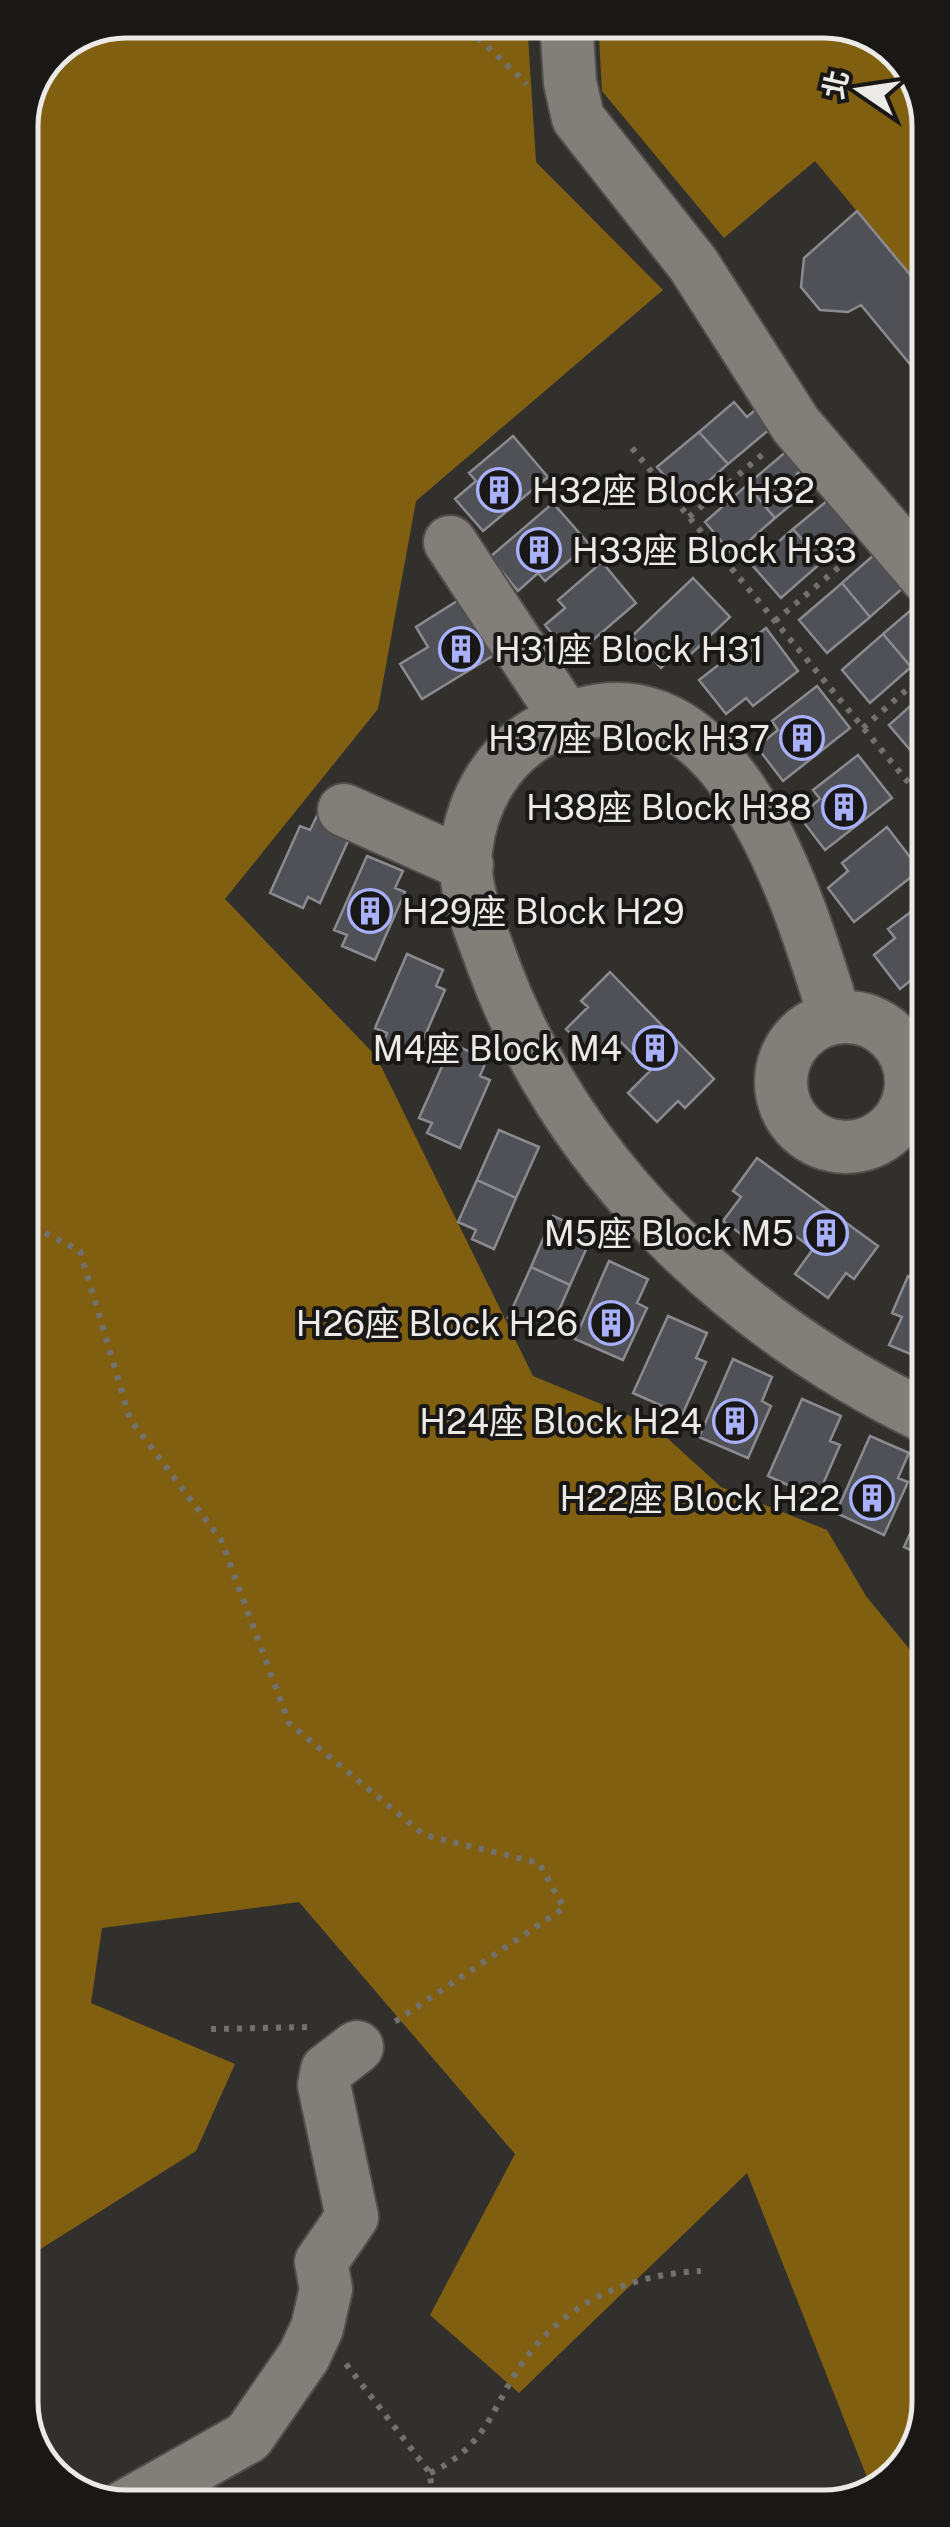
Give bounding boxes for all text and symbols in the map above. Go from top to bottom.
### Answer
north arrow [810,40,910,140]
text: 北 [816,67,854,102]
building icon: H32座 Block H32 [476,467,522,513]
place label: H32座 Block H32 [532,470,815,511]
building icon: H33座 Block H33 [516,527,562,573]
place label: H33座 Block H33 [572,530,857,571]
building icon: H31座 Block H31 [438,626,484,672]
place label: H31座 Block H31 [494,629,764,670]
building icon: H37座 Block H37 [779,715,825,761]
place label: H37座 Block H37 [488,718,770,759]
building icon: H38座 Block H38 [821,784,867,830]
place label: H38座 Block H38 [526,787,812,828]
building icon: H29座 Block H29 [347,888,393,934]
place label: H29座 Block H29 [402,891,685,932]
building icon: M4座 Block M4 [632,1025,678,1071]
place label: M4座 Block M4 [373,1028,622,1069]
building icon: M5座 Block M5 [803,1210,849,1256]
place label: M5座 Block M5 [544,1213,794,1254]
building icon: H26座 Block H26 [588,1300,634,1346]
place label: H26座 Block H26 [296,1303,578,1344]
building icon: H24座 Block H24 [712,1398,758,1444]
place label: H24座 Block H24 [419,1401,702,1442]
building icon: H22座 Block H22 [849,1475,895,1521]
place label: H22座 Block H22 [560,1478,840,1519]

